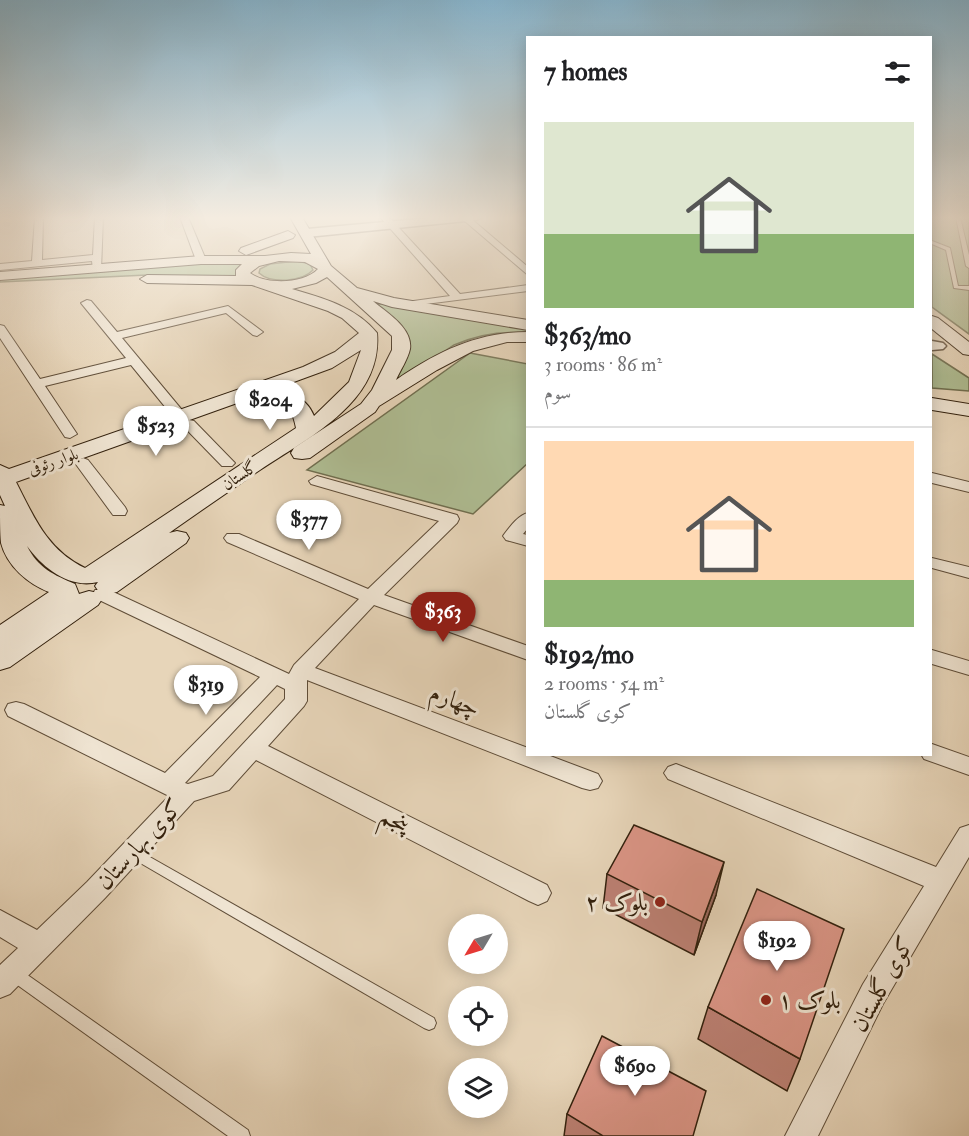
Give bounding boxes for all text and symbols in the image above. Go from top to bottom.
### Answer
text: 7 homes [544,56,627,88]
icon: filters [881,56,914,89]
icon: home [675,161,783,269]
text: $363/mo [544,320,631,352]
text: 3 rooms · 86 m² [544,352,662,377]
pin: $204 [234,380,306,431]
text: سوم [544,380,571,405]
text: $204 [249,387,291,412]
pin: $523 [120,406,192,457]
text: $523 [137,413,175,438]
street label: بلوار رئوفی [26,444,81,480]
street label: گلستان [218,457,261,495]
icon: home [675,480,783,588]
pin: $377 [273,500,345,551]
text: $377 [290,507,328,532]
pin: $363 [407,592,479,643]
text: $363 [425,599,461,624]
text: $192/mo [544,639,634,671]
pin: $319 [170,665,242,716]
text: 2 rooms · 54 m² [544,671,664,696]
text: $319 [188,672,224,697]
street label: چهارم [424,677,484,729]
text: کوی گلستان [544,699,631,724]
street label: کوی بهارستان [89,792,190,897]
street label: پنجم [372,800,417,847]
place label: بلوک ۲ [585,887,648,918]
marker: بلوک ۲ [653,895,667,909]
north arrow [448,914,508,974]
map controls [448,914,508,1118]
pin: $192 [741,921,813,972]
text: $192 [758,928,796,953]
street label: کوی گلستان [843,931,921,1038]
place label: بلوک ۱ [778,985,841,1016]
button: locate [448,986,508,1046]
marker: بلوک ۱ [759,993,773,1007]
pin: $690 [599,1046,671,1097]
text: $690 [614,1053,656,1078]
button: layers [448,1058,508,1118]

